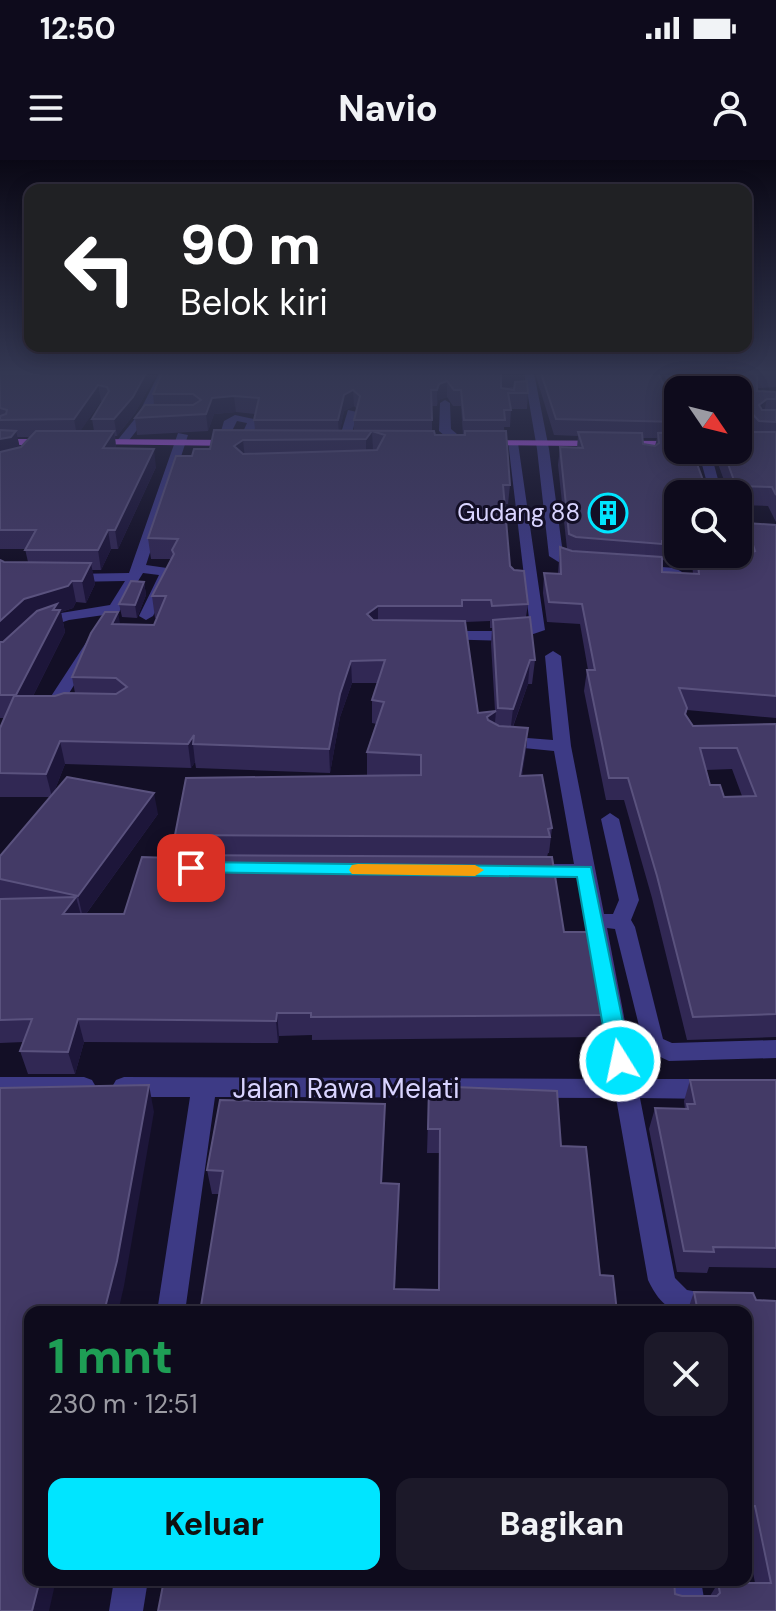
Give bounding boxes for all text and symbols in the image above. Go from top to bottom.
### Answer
text: 12:50 [40,9,116,48]
text: Navio [338,85,438,132]
icon: menu [24,86,68,130]
icon: person [708,86,752,130]
text: 90 m [180,208,321,281]
icon: left [48,216,152,320]
text: Belok kiri [180,279,328,326]
north arrow [664,376,752,464]
map controls [664,376,752,568]
button: search [664,480,752,568]
building icon: Gudang 88 [587,492,629,534]
place label: Gudang 88 [457,497,580,528]
pin [157,834,225,902]
icon: arrive [169,846,213,890]
position arrow [578,1019,662,1103]
street label: Jalan Rawa Melati [232,1070,460,1107]
text: 1 mnt [48,1325,173,1388]
button: close [644,1332,728,1416]
text: 230 m · 12:51 [48,1387,198,1421]
button: Keluar [48,1478,380,1570]
button: Bagikan [396,1478,728,1570]

